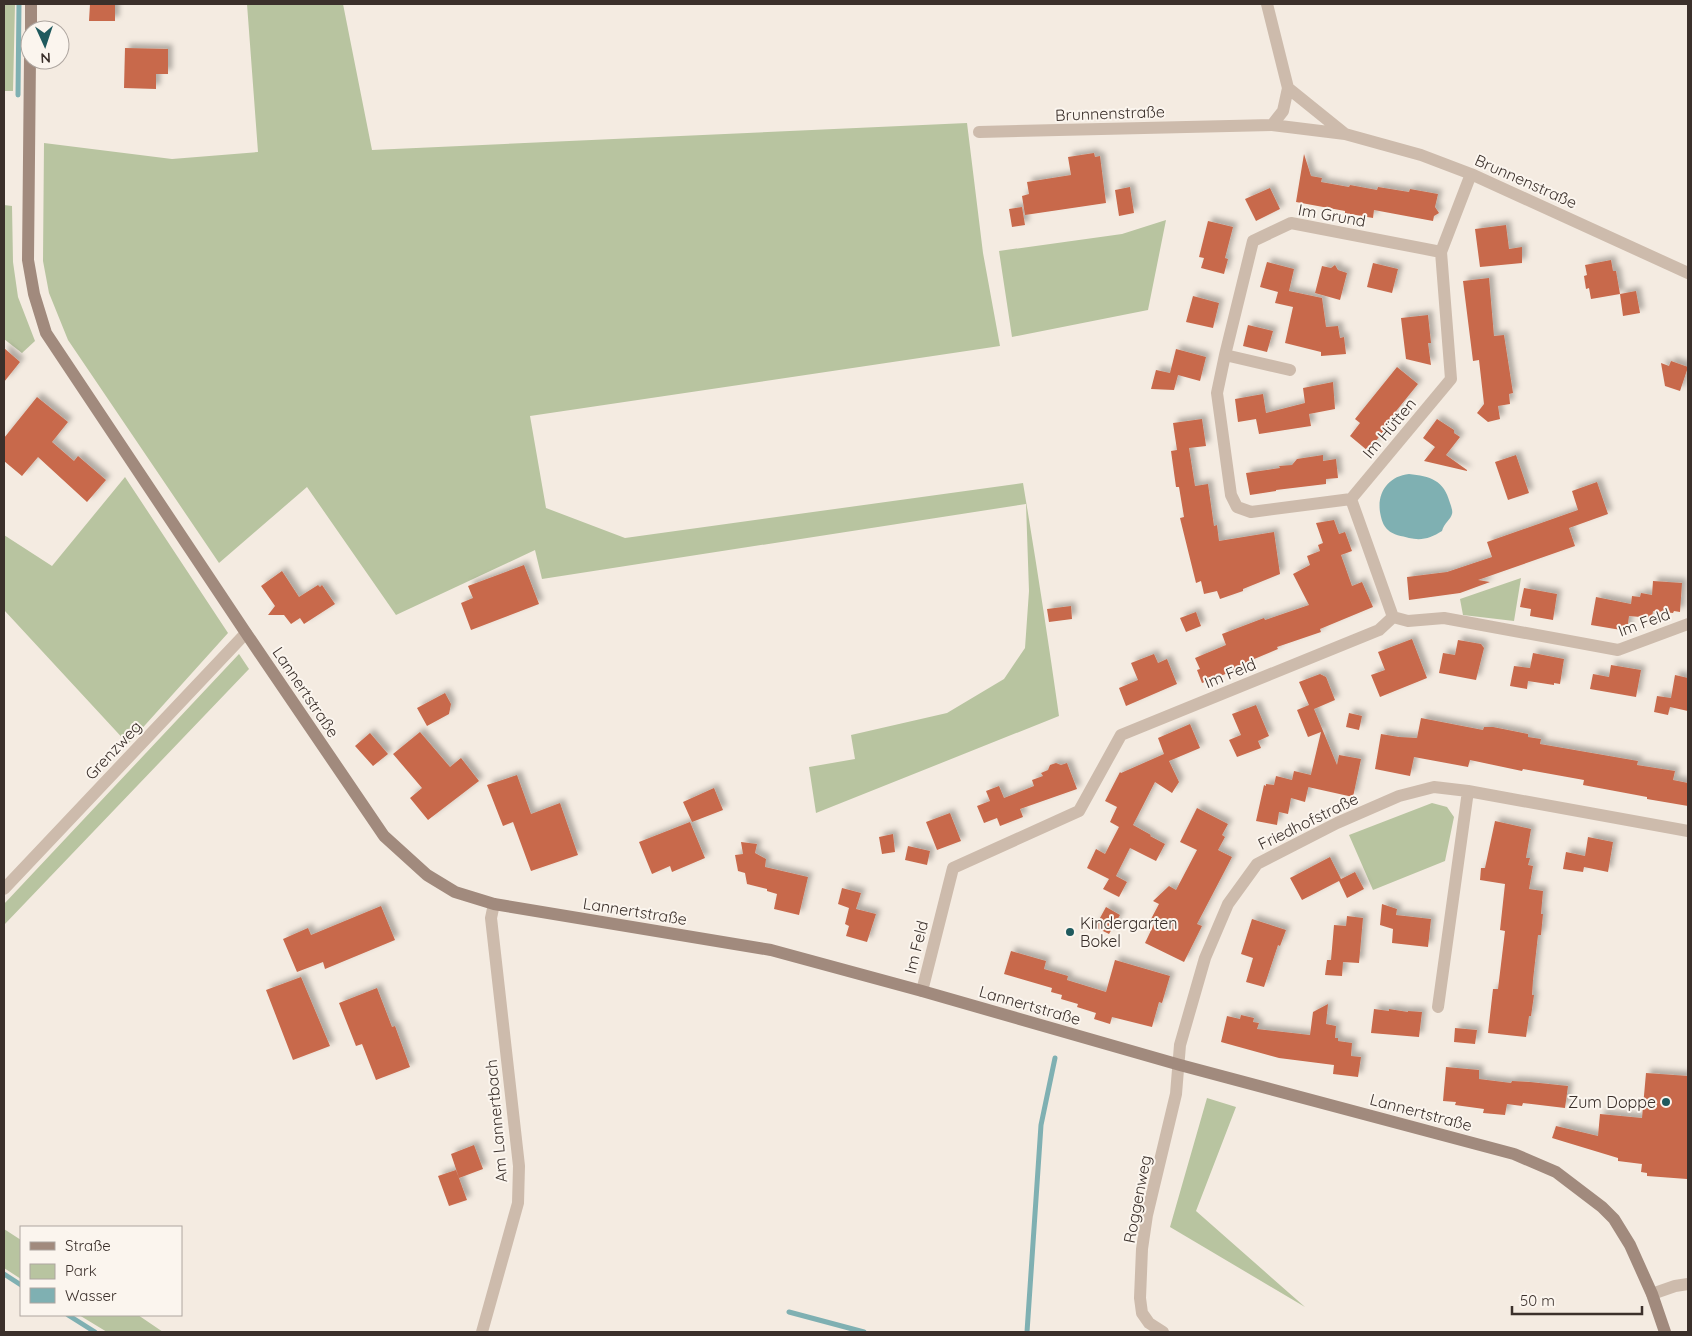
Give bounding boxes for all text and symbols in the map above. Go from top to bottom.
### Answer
north arrow [20,20,70,70]
text: N [40,49,51,67]
street label: Brunnenstraße [1055,101,1165,125]
street label: Brunnenstraße [1472,150,1580,212]
street label: Im Grund [1297,199,1367,231]
street label: Im Hütten [1358,394,1420,462]
street label: Im Feld [1615,603,1673,641]
street label: Lannertstraße [268,643,344,741]
street label: Im Feld [1201,654,1259,692]
street label: Grenzweg [81,716,145,784]
street label: Friedhofstraße [1255,788,1361,854]
street label: Lannertstraße [582,893,688,929]
place label: Kindergarten Bokel [1080,913,1178,951]
street label: Im Feld [900,918,932,976]
marker: Kindergarten Bokel [1064,926,1076,938]
street label: Lannertstraße [977,981,1083,1029]
street label: Am Lannertbach [481,1059,511,1183]
street label: Lannertstraße [1368,1089,1474,1135]
place label: Zum Doppe [1568,1092,1656,1112]
marker: Zum Doppe [1660,1096,1672,1108]
street label: Roggenweg [1119,1153,1155,1245]
legend [20,1226,182,1316]
text: Straße [65,1236,111,1255]
text: Park [65,1261,97,1280]
scale bar [1512,1284,1642,1316]
text: Wasser [65,1286,117,1305]
text: 50 m [1520,1291,1555,1310]

